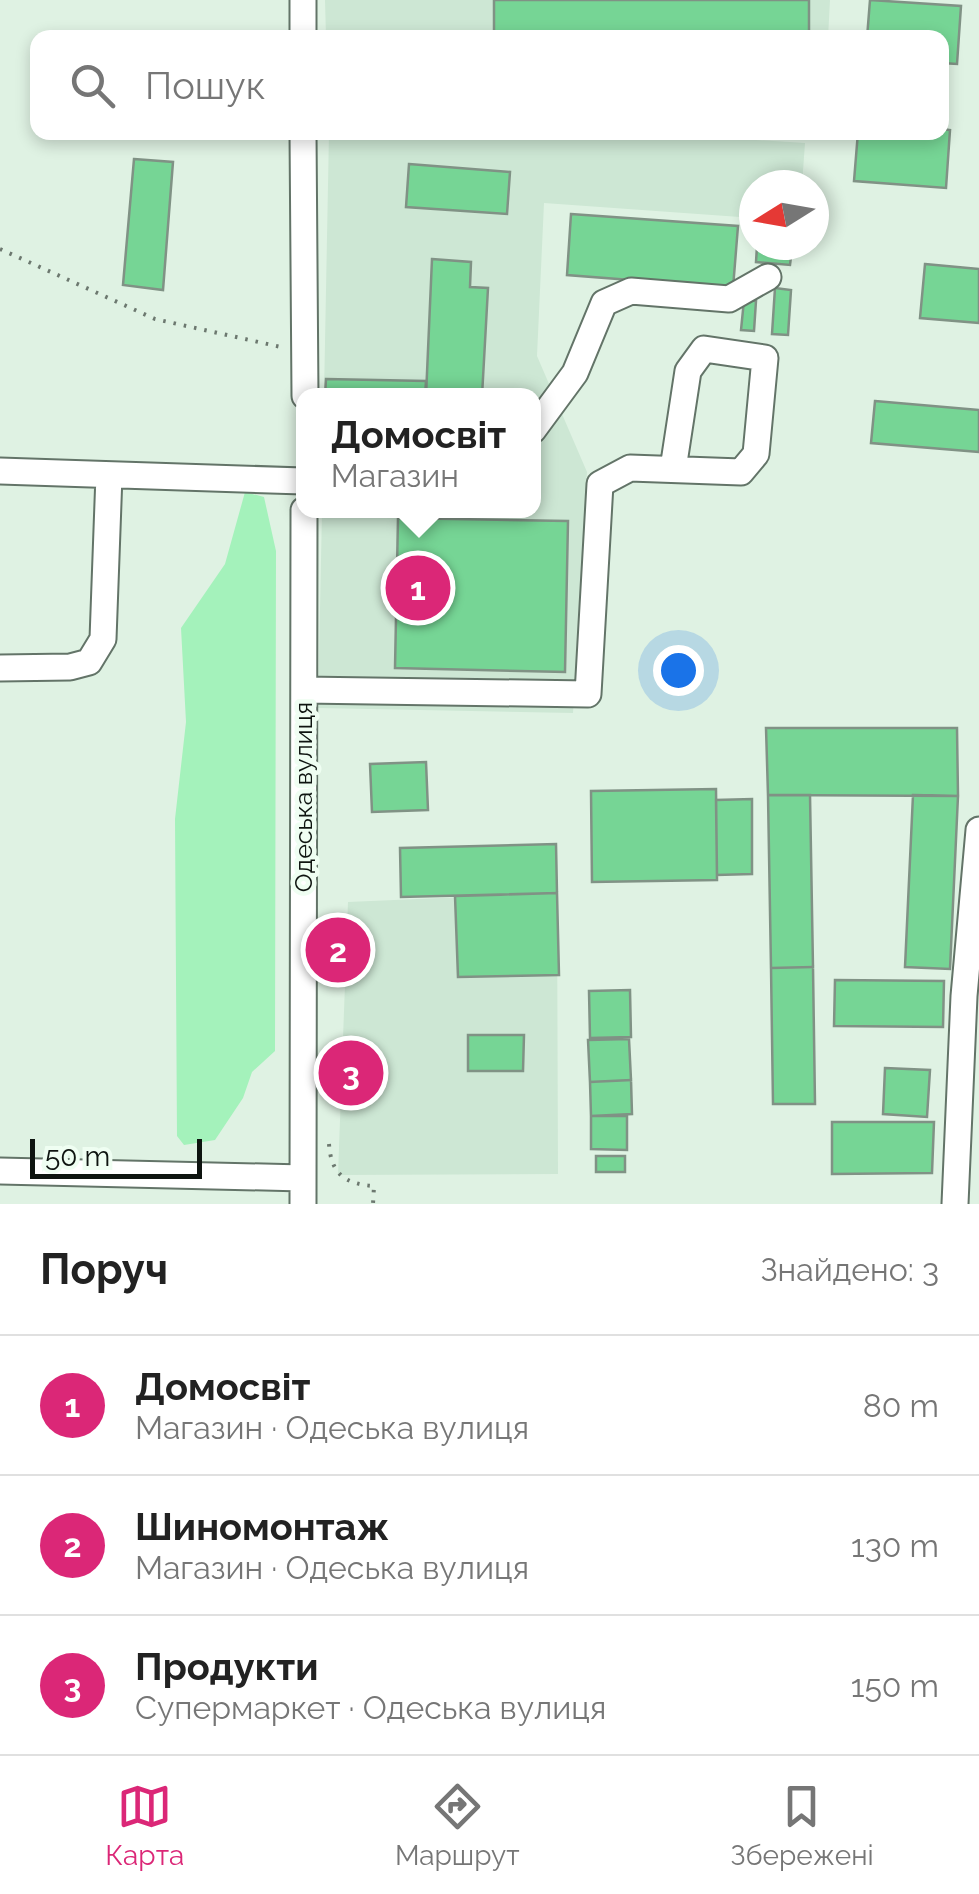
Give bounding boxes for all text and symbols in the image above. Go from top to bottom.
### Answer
search box [30,30,949,140]
icon: search [65,58,120,113]
text: Пошук [145,63,265,108]
north arrow [739,170,829,260]
popup [296,388,541,518]
text: Домосвіт [331,412,506,457]
text: Магазин [331,457,459,494]
pin: 1 [386,550,450,626]
your location [653,645,704,696]
street label: Одеська вулиця [288,702,318,892]
pin: 2 [306,912,370,988]
pin: 3 [318,1036,384,1110]
scale bar [30,1134,202,1178]
text: 50 m [45,1140,110,1173]
text: Поруч [40,1245,168,1294]
text: Знайдено: 3 [760,1251,939,1288]
text: Домосвіт [135,1364,310,1409]
text: 1 [65,1387,80,1424]
text: 80 m [863,1387,939,1424]
text: Магазин · Одеська вулиця [135,1409,529,1446]
text: Шиномонтаж [135,1504,389,1549]
text: 2 [63,1527,82,1564]
text: 130 m [851,1527,939,1564]
text: Магазин · Одеська вулиця [135,1549,529,1586]
text: Продукти [135,1644,319,1689]
text: 3 [64,1667,81,1704]
text: 150 m [851,1667,939,1704]
text: Супермаркет · Одеська вулиця [135,1689,606,1726]
tab: Карта [105,1779,184,1872]
tab: Маршрут [395,1779,520,1872]
tab: Збережені [730,1779,874,1872]

